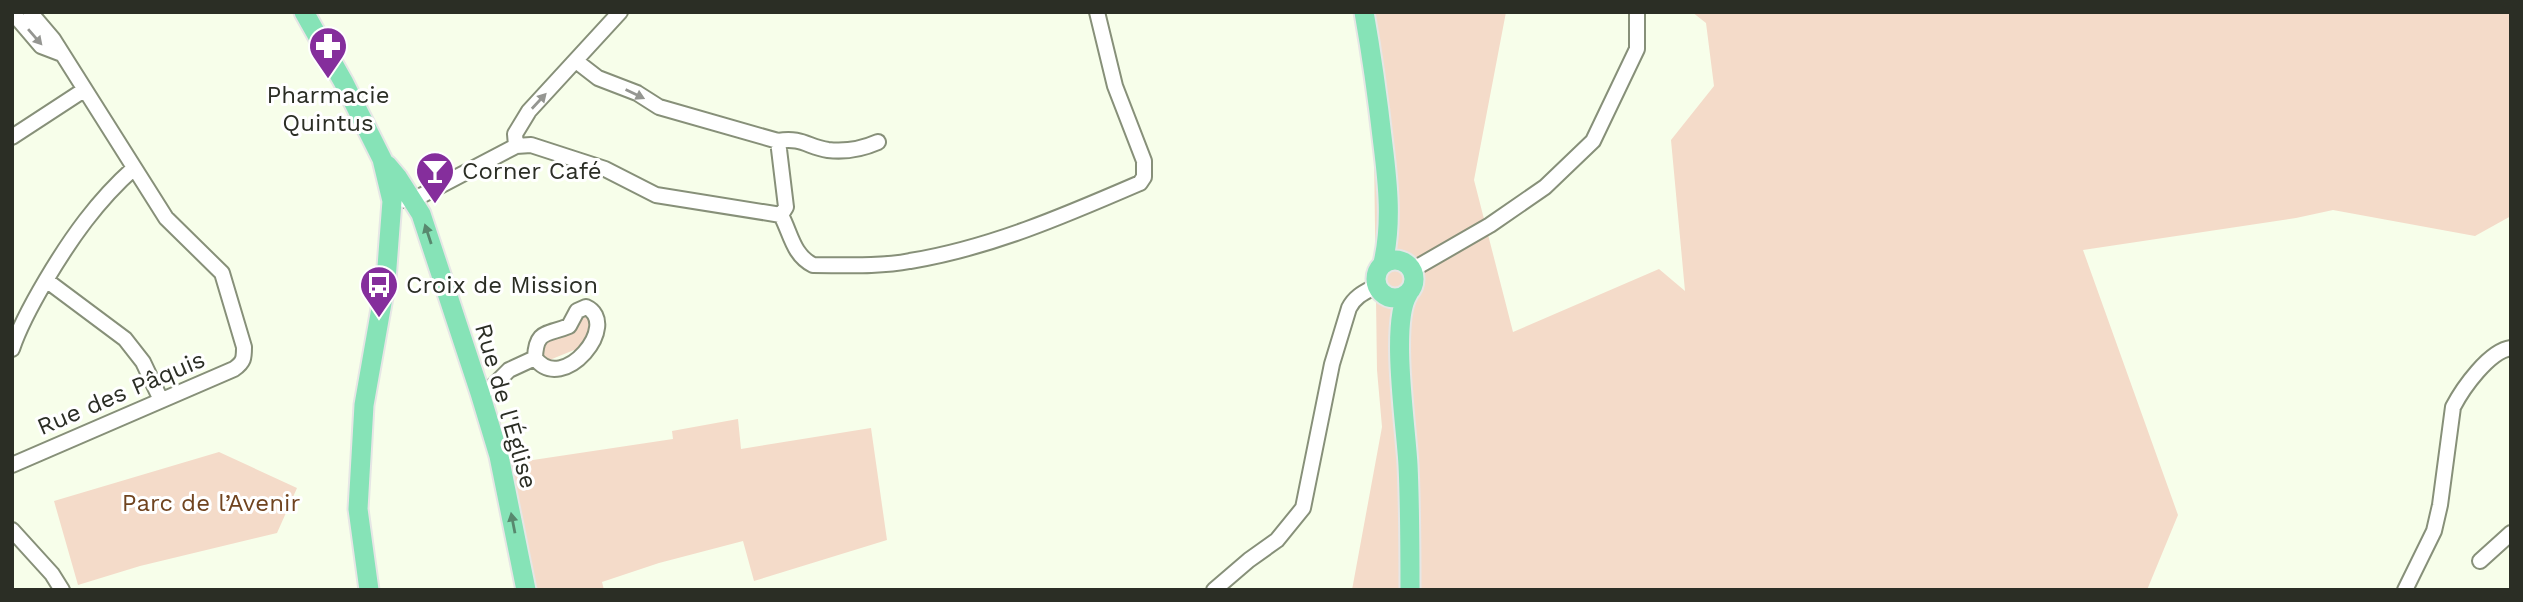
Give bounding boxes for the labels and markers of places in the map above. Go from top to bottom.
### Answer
pharmacy icon: Pharmacie Quintus [307,25,349,80]
place label: Pharmacie Quintus [267,81,390,137]
bar icon: Corner Café [414,150,456,205]
place label: Corner Café [462,157,602,185]
bus stop icon: Croix de Mission [358,264,400,319]
place label: Croix de Mission [406,271,598,299]

